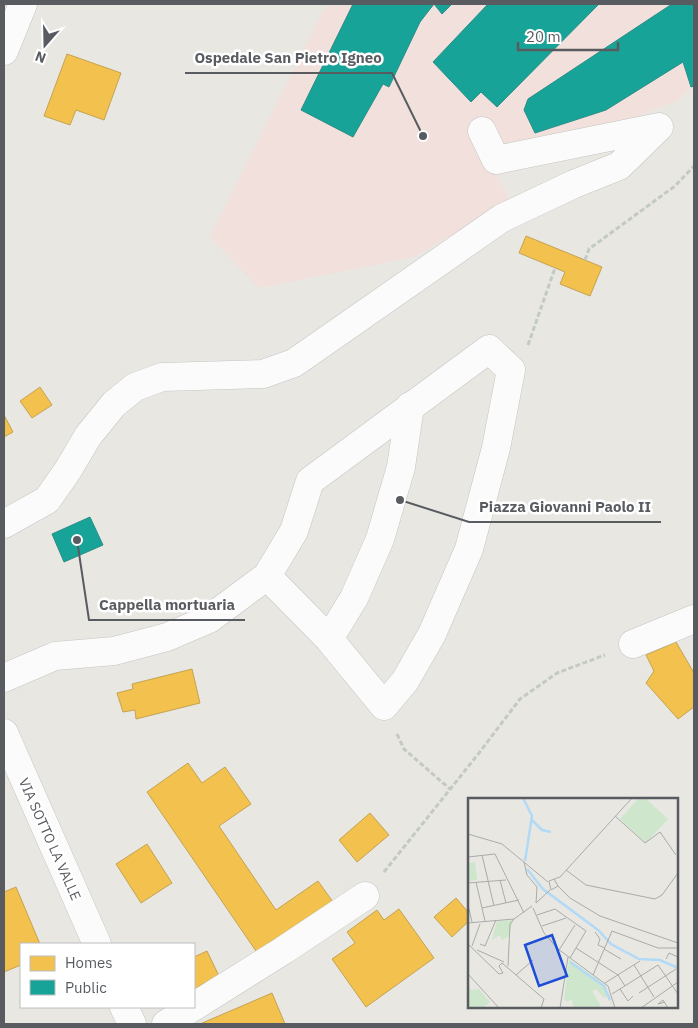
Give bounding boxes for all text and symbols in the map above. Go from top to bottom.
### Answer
north arrow [20,20,70,70]
scale bar [518,20,618,52]
text: 20 m [526,27,561,46]
callout: Ospedale San Pietro Igneo [185,43,392,73]
text: N [33,47,48,67]
text: Ospedale San Pietro Igneo [194,48,382,67]
callout: Piazza Giovanni Paolo II [469,492,661,522]
text: Piazza Giovanni Paolo II [479,497,651,516]
callout: Cappella mortuaria [89,590,245,620]
text: Cappella mortuaria [99,595,236,614]
street label: VIA SOTTO LA VALLE [15,775,85,903]
inset map [468,798,678,1008]
legend [20,943,195,1008]
text: Homes [65,953,113,972]
text: Public [65,978,107,997]

